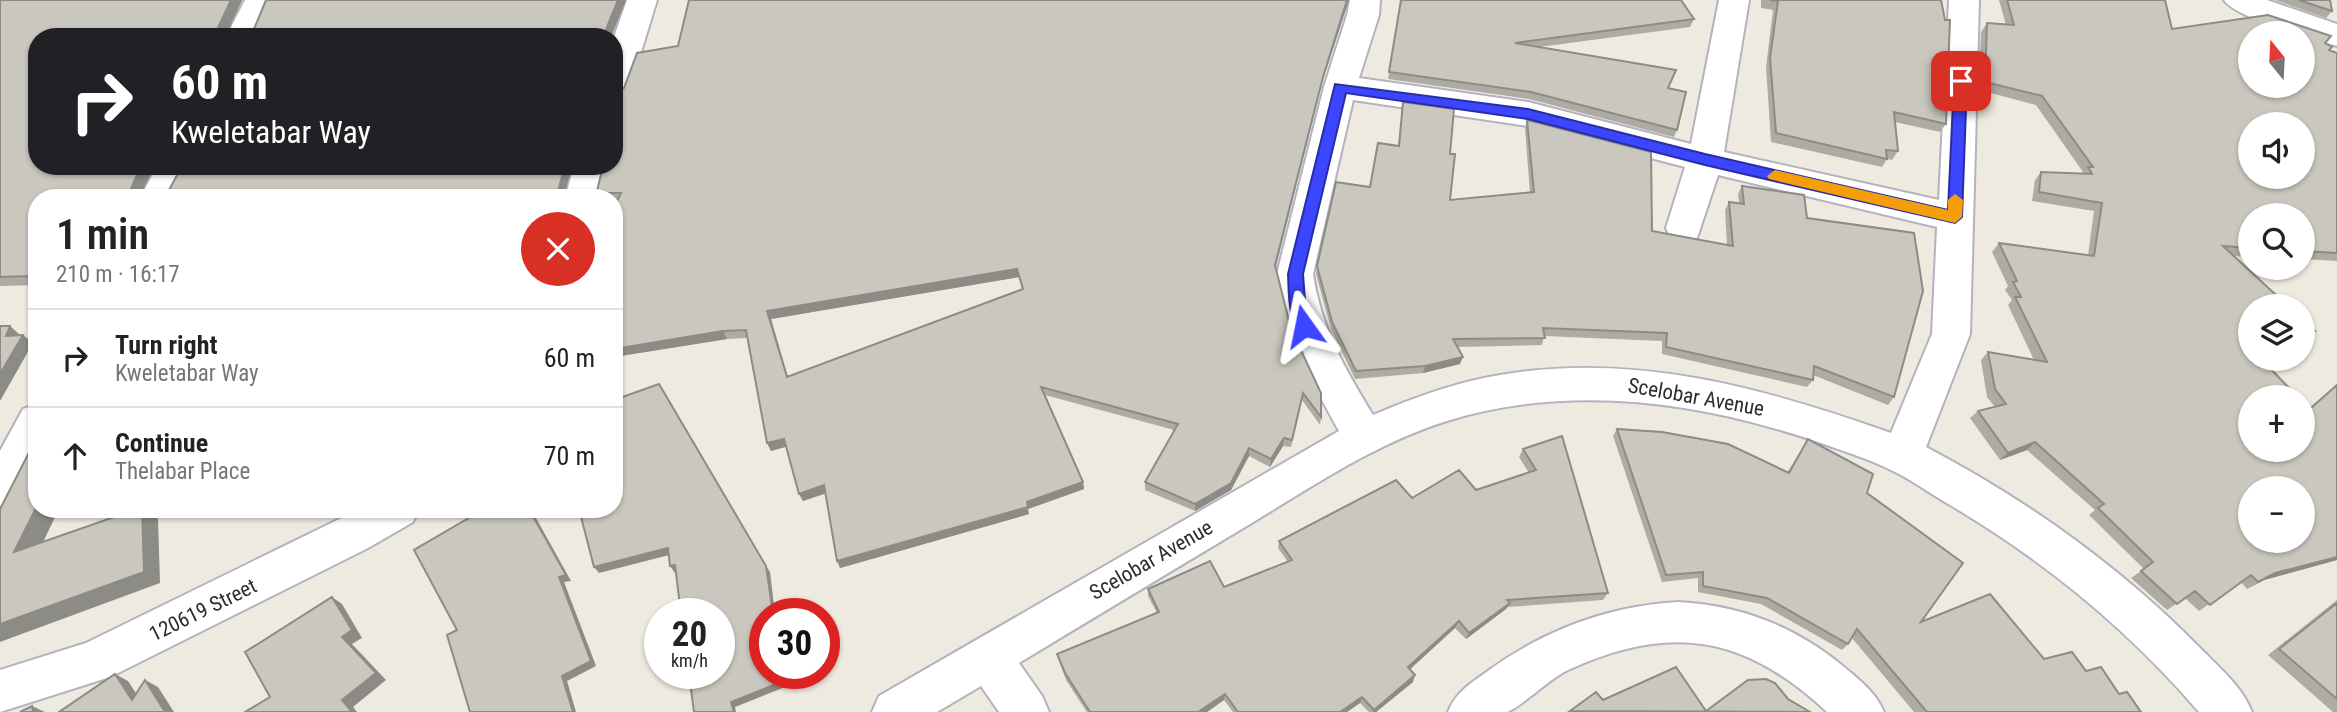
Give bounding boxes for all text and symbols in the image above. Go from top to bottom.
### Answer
north arrow [2238,21,2315,98]
map controls [2238,21,2315,553]
pin [1931,51,1991,111]
text: 60 m [171,54,268,111]
icon: right [56,56,147,147]
icon: arrive [1942,62,1980,100]
button: sound [2238,112,2315,189]
text: Kweletabar Way [171,113,371,151]
button: search [2238,203,2315,280]
text: 1 min [56,210,149,259]
button: close [521,212,595,286]
text: 210 m · 16:17 [56,261,180,288]
position arrow [1267,289,1341,363]
button: layers [2238,294,2315,371]
text: Turn right [115,330,217,360]
icon: right [56,339,94,377]
text: 60 m [544,343,595,373]
text: Kweletabar Way [115,360,259,387]
street label: Scelobar Avenue [1626,373,1766,421]
button: + [2238,385,2315,462]
text: Continue [115,428,208,458]
icon: ahead [56,437,94,475]
text: 70 m [544,441,595,471]
text: Thelabar Place [115,458,250,485]
button: − [2238,476,2315,553]
street label: Scelobar Avenue [1085,515,1217,605]
street label: 120619 Street [146,574,260,646]
speed limit sign: 30 [749,598,840,689]
text: 20 [672,614,707,655]
text: km/h [671,650,708,671]

